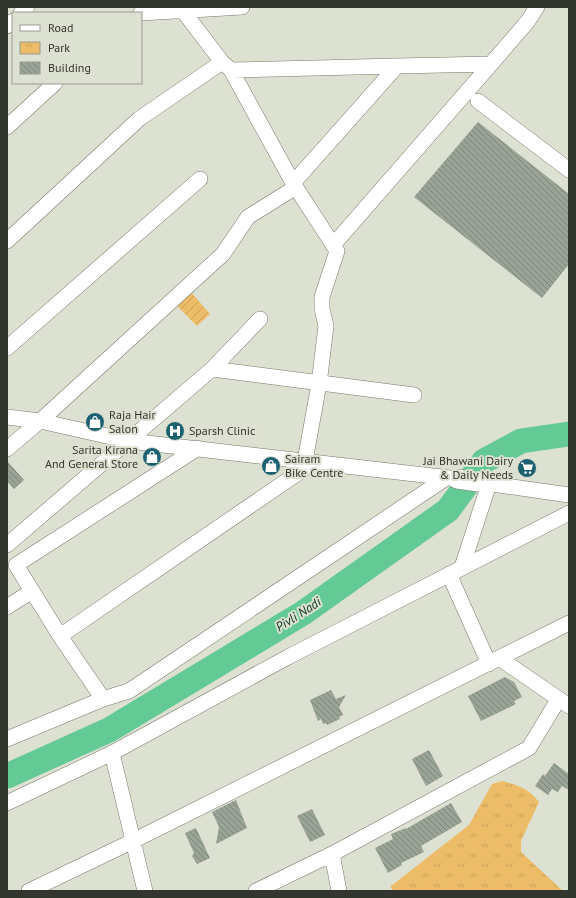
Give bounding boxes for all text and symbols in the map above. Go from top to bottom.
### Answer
legend [12,12,142,84]
text: Road [48,20,73,35]
text: Park [48,40,70,55]
text: Building [48,60,91,75]
place label: Raja Hair Salon [109,407,156,436]
shop icon: Raja Hair Salon [84,411,106,433]
hospital icon: Sparsh Clinic [164,420,186,442]
place label: Sparsh Clinic [189,423,256,438]
place label: Sarita Kirana And General Store [45,442,138,471]
shop icon: Sarita Kirana And General Store [141,446,163,468]
place label: Sairam Bike Centre [285,451,343,480]
place label: Jai Bhawani Dairy & Daily Needs [422,453,513,482]
shop icon: Sairam Bike Centre [260,455,282,477]
supermarket icon: Jai Bhawani Dairy & Daily Needs [516,457,538,479]
water label: Pivli Nadi [272,593,325,635]

